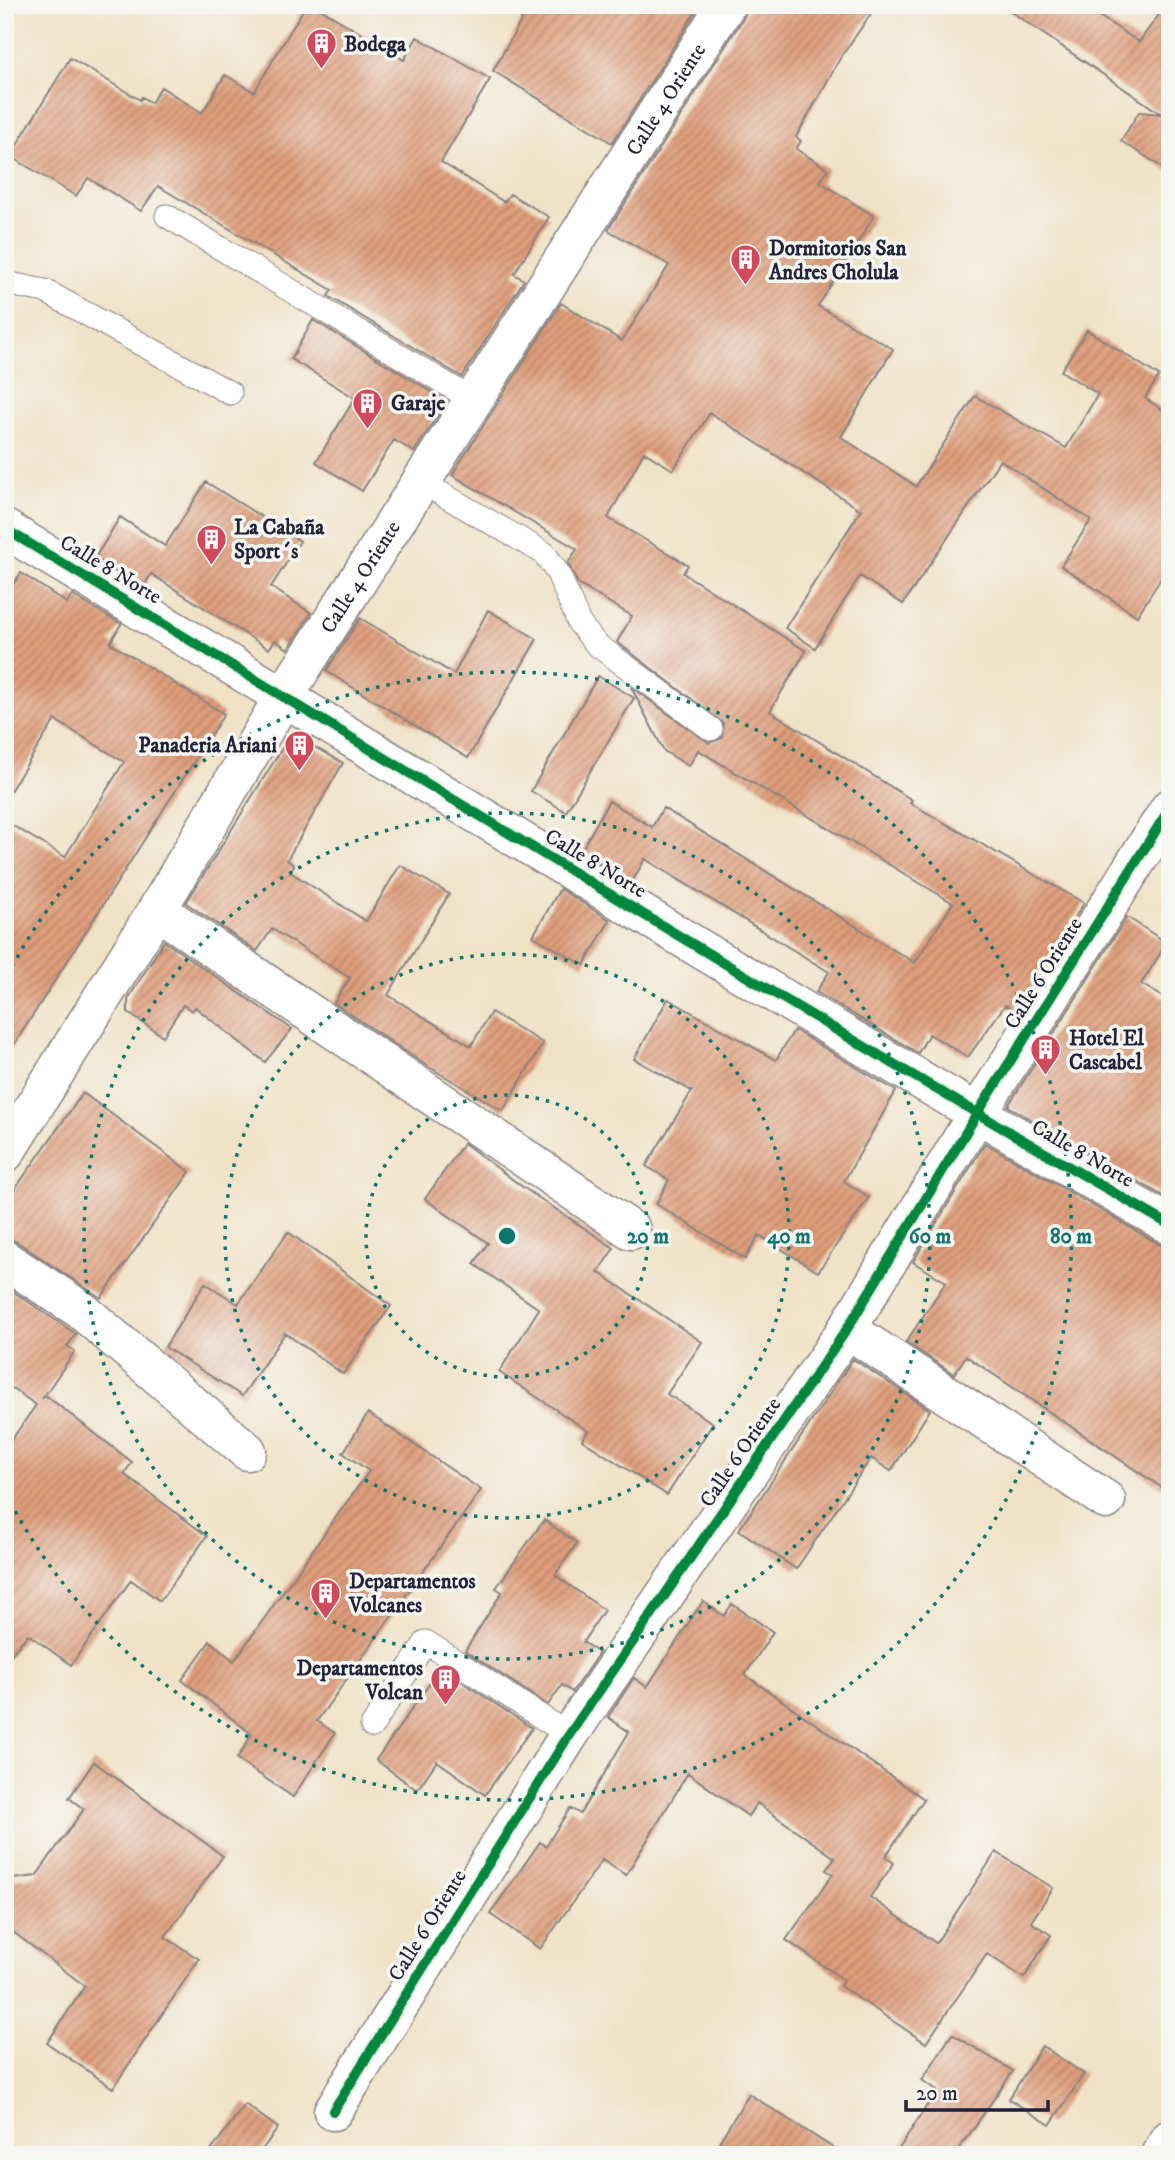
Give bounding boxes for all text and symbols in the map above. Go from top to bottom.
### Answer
building icon: Bodega [304,27,338,71]
place label: Bodega [344,32,407,58]
street label: Calle 4 Oriente [621,38,712,161]
place label: Dormitorios San Andres Cholula [768,236,907,286]
building icon: Dormitorios San Andres Cholula [729,243,763,287]
building icon: Garaje [351,386,385,430]
place label: Garaje [391,391,445,418]
place label: La Cabaña Sport´s [234,515,325,565]
street label: Calle 4 Oriente [316,516,407,638]
building icon: La Cabaña Sport´s [194,522,228,566]
street label: Calle 8 Norte [55,529,166,610]
building icon: Panaderia Ariani [283,728,317,772]
place label: Panaderia Ariani [138,733,278,759]
street label: Calle 8 Norte [540,823,651,904]
street label: Calle 6 Oriente [999,912,1089,1034]
place label: Hotel El Cascabel [1069,1026,1145,1076]
building icon: Hotel El Cascabel [1029,1033,1063,1077]
street label: Calle 8 Norte [1027,1114,1139,1194]
centre of rings [495,1224,519,1248]
text: 20 m [627,1224,669,1250]
text: 40 m [767,1224,811,1250]
text: 60 m [909,1224,951,1250]
text: 80 m [1050,1224,1092,1250]
street label: Calle 6 Oriente [695,1392,787,1513]
place label: Departamentos Volcanes [348,1569,475,1619]
building icon: Departamentos Volcanes [309,1576,343,1620]
place label: Departamentos Volcan [297,1656,424,1706]
building icon: Departamentos Volcan [429,1663,463,1707]
street label: Calle 6 Oriente [383,1864,473,1986]
scale bar [906,2069,1047,2113]
text: 20 m [916,2081,958,2107]

